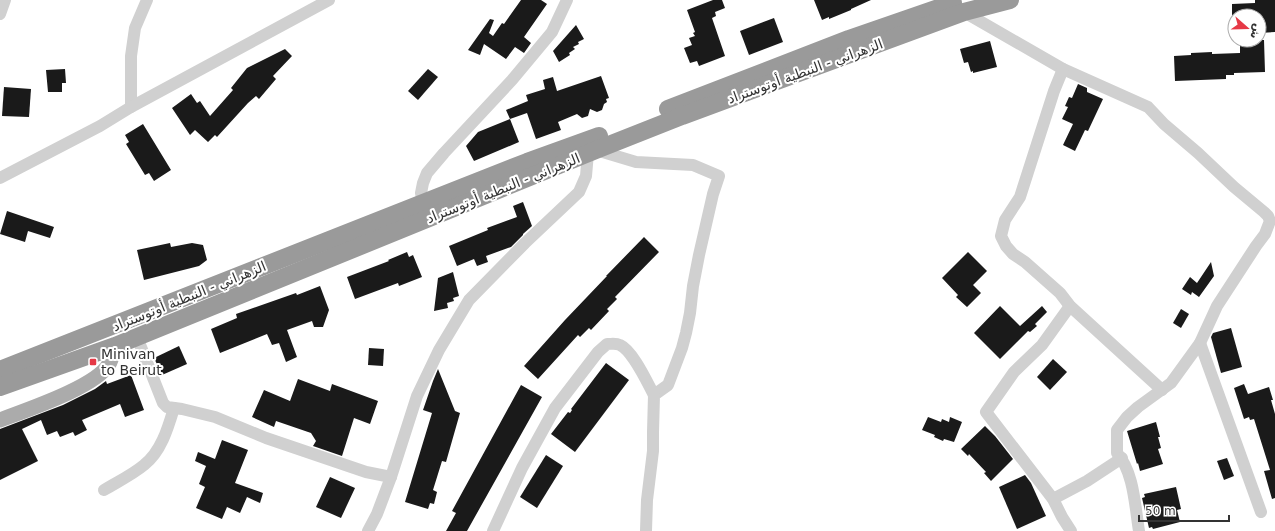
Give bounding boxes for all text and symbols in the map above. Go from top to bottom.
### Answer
north arrow [1227,8,1267,48]
text: ش [1247,22,1265,41]
street label: الزهراني - النبطية أوتوستراد [725,34,885,108]
street label: الزهراني - النبطية أوتوستراد [423,149,583,227]
street label: الزهراني - النبطية أوتوستراد [109,257,269,335]
place label: Minivan to Beirut [101,346,162,378]
marker: Minivan to Beirut [88,357,98,367]
scale bar [1139,497,1229,523]
text: 50 m [1145,504,1176,518]

